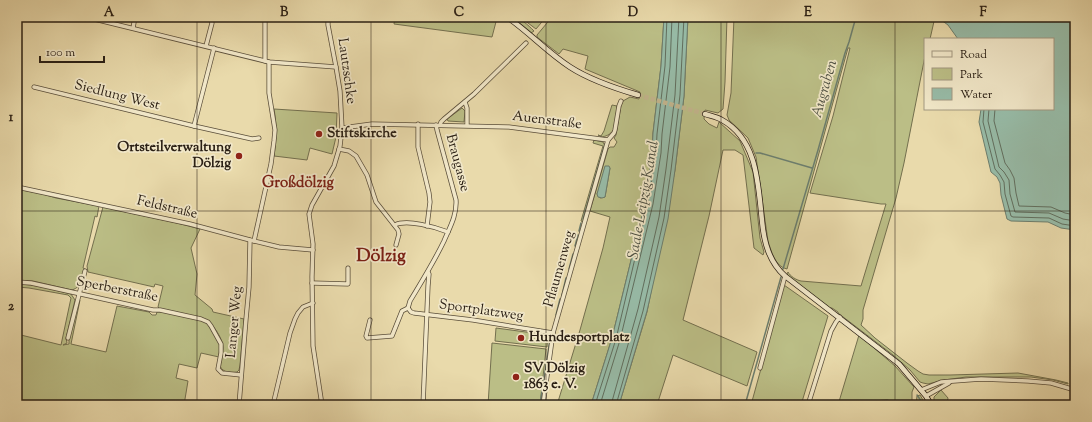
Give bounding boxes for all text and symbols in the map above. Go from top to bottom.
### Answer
text: A [104,4,115,22]
text: B [280,4,289,22]
text: C [454,4,464,22]
text: D [628,4,638,22]
text: E [804,4,812,22]
text: F [979,4,987,22]
street label: Lautzschke [331,37,361,105]
scale bar [40,38,104,64]
legend [924,38,1054,110]
text: 100 m [46,44,75,62]
text: Road [960,46,987,64]
water label: Augraben [807,58,843,120]
text: Park [960,66,983,84]
street label: Siedlung West [72,76,162,116]
text: Water [960,86,993,104]
street label: Auenstraße [511,107,583,135]
text: 1 [9,109,14,127]
place label: Stiftskirche [327,124,397,144]
marker: Stiftskirche [314,129,324,139]
street label: Braugasse [440,132,474,194]
place label: Ortsteilverwaltung Dölzig [117,138,231,174]
water label: Saale-Leipzig-Kanal [623,139,665,261]
marker: Ortsteilverwaltung Dölzig [234,151,244,161]
district label: Großdölzig [262,173,335,194]
street label: Feldstraße [135,191,199,225]
street label: Pflaumenweg [540,228,581,310]
district label: Dölzig [356,244,406,270]
street label: Sperberstraße [74,272,160,308]
street label: Langer Weg [222,285,248,359]
street label: Sportplatzweg [437,295,525,327]
text: 2 [8,298,15,316]
place label: Hundesportplatz [529,328,630,348]
marker: Hundesportplatz [516,333,526,343]
place label: SV Dölzig 1863 e. V. [524,359,585,395]
marker: SV Dölzig 1863 e. V. [511,372,521,382]

